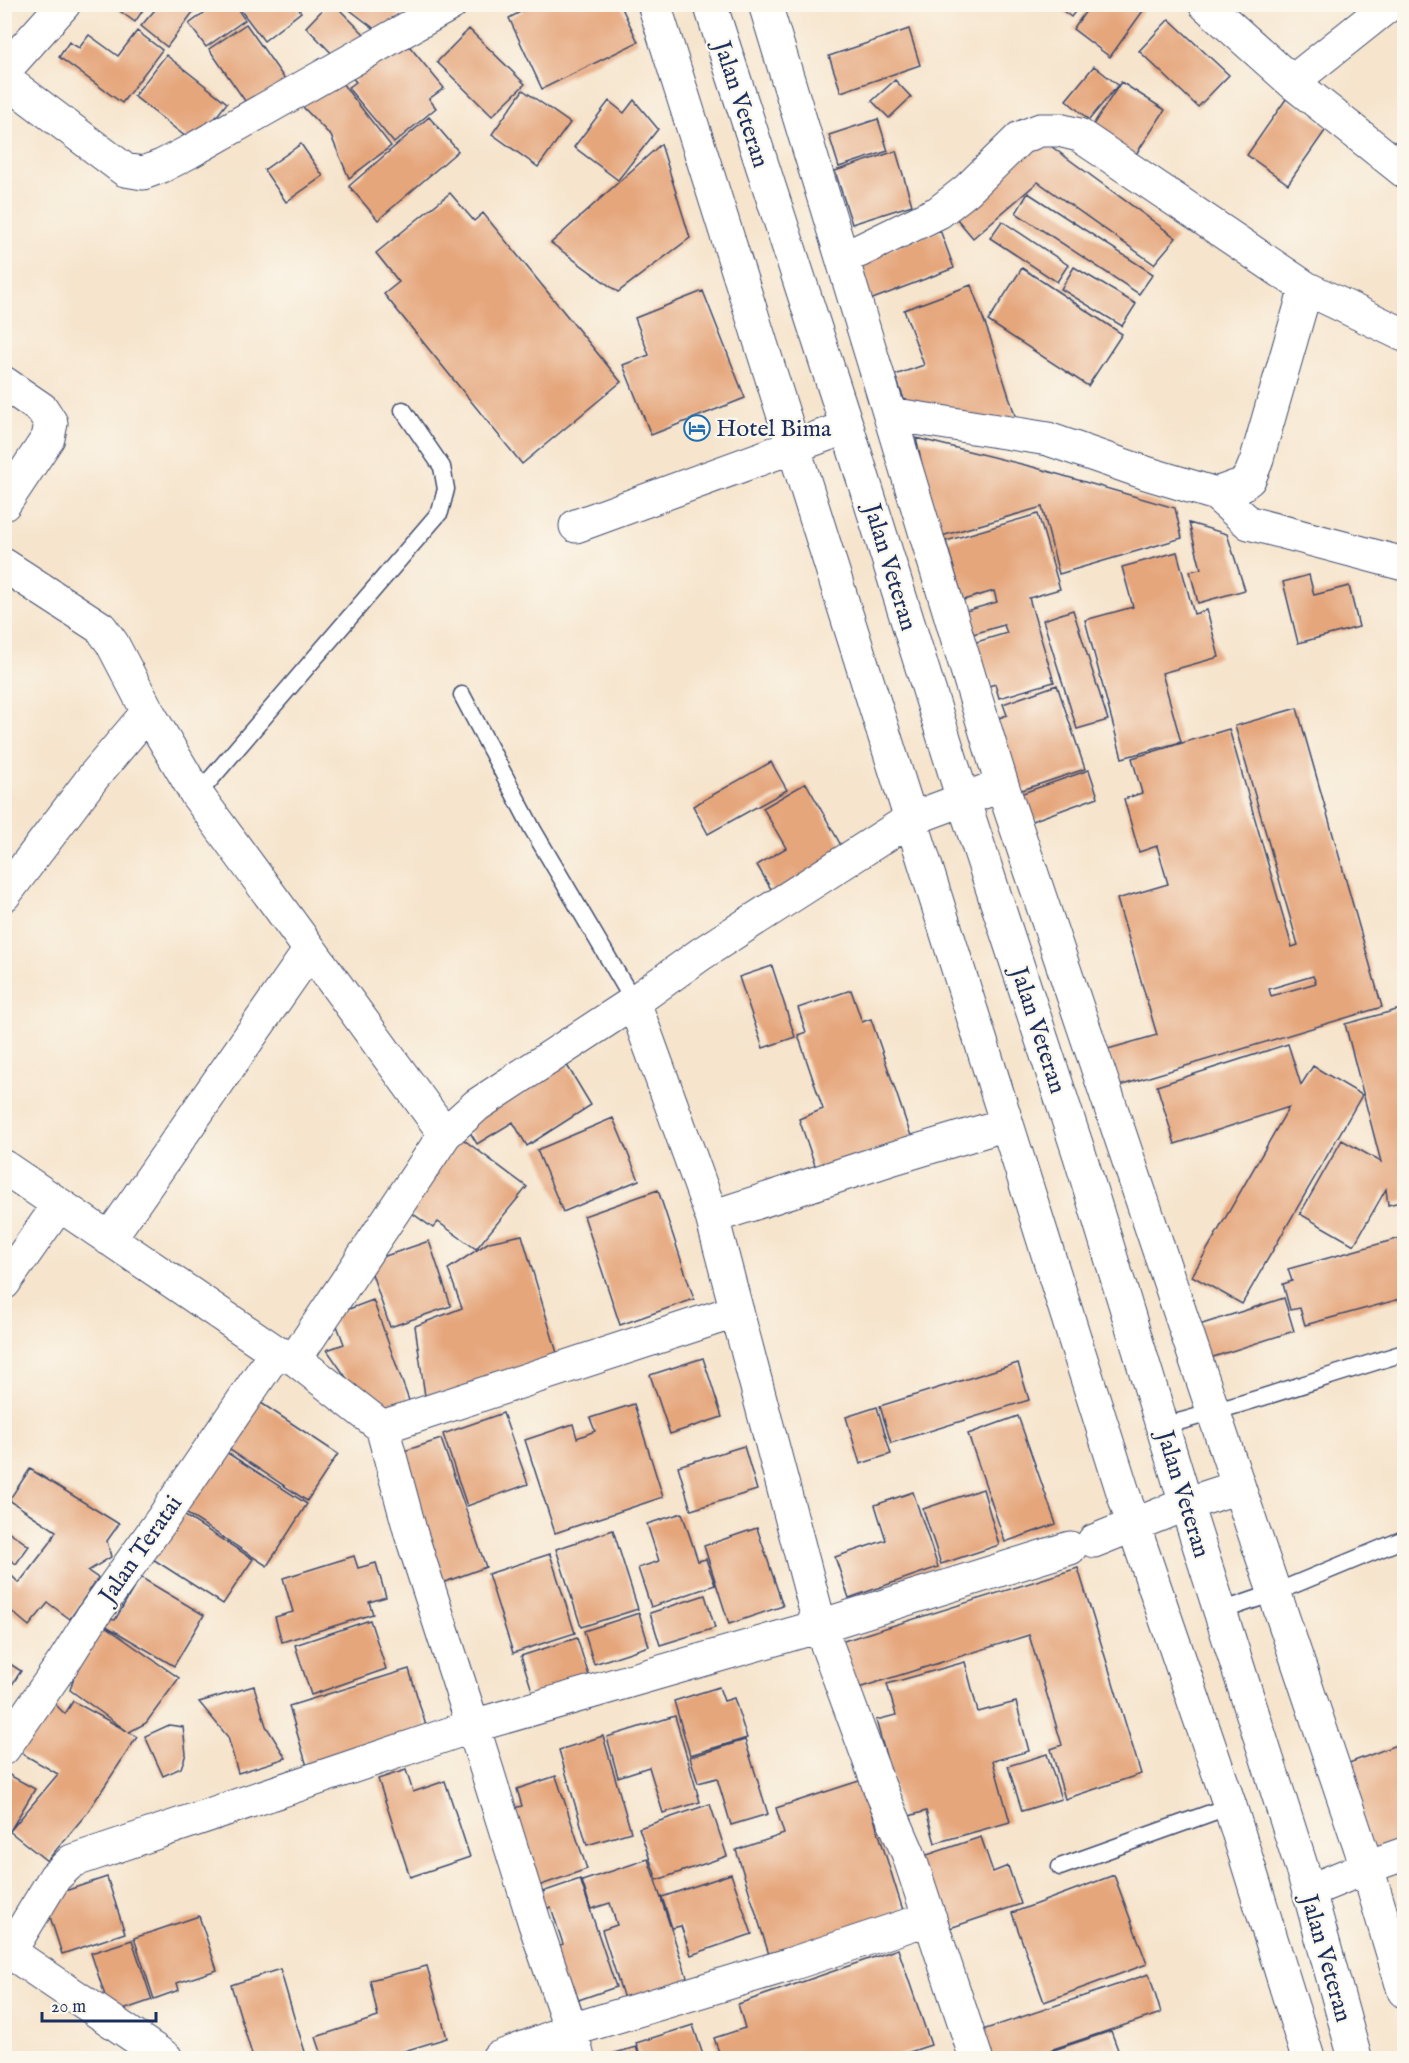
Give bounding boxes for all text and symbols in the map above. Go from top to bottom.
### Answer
street label: Jalan Veteran [705,34,776,172]
hotel icon: Hotel Bima [682,413,712,443]
place label: Hotel Bima [716,414,832,445]
street label: Jalan Veteran [855,497,924,635]
street label: Jalan Veteran [1002,960,1073,1098]
street label: Jalan Veteran [1148,1424,1217,1562]
street label: Jalan Teratai [91,1490,190,1612]
street label: Jalan Veteran [1292,1888,1359,2026]
scale bar [42,1985,156,2023]
text: 20 m [51,1996,86,2019]

